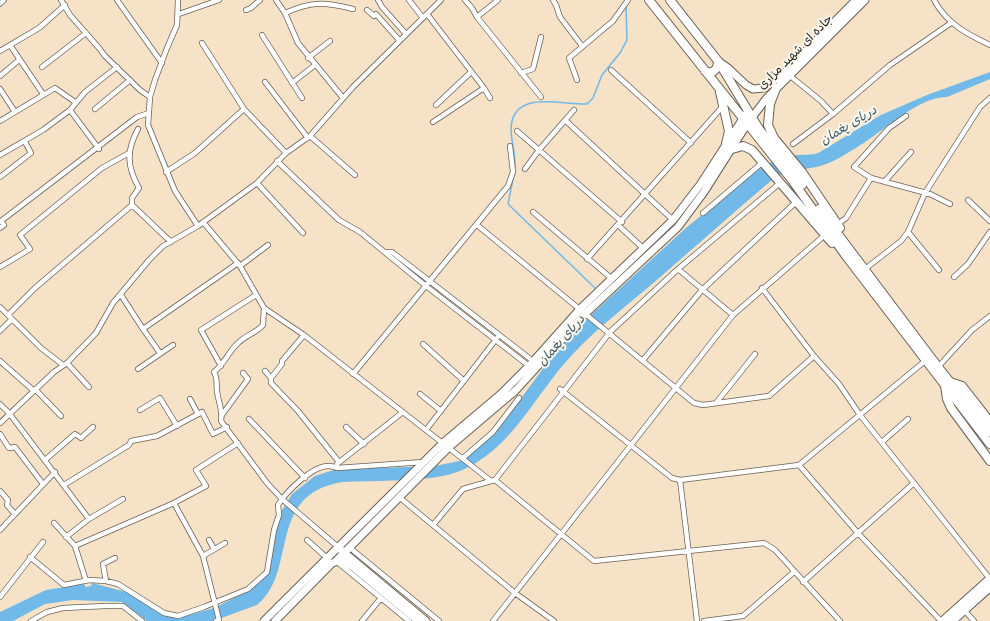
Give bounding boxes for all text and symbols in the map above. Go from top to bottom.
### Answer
street label: جاده ای شهید مزاری [756,13,836,93]
water label: دریای پغمان [818,103,880,149]
water label: دریای پغمان [535,312,589,370]

